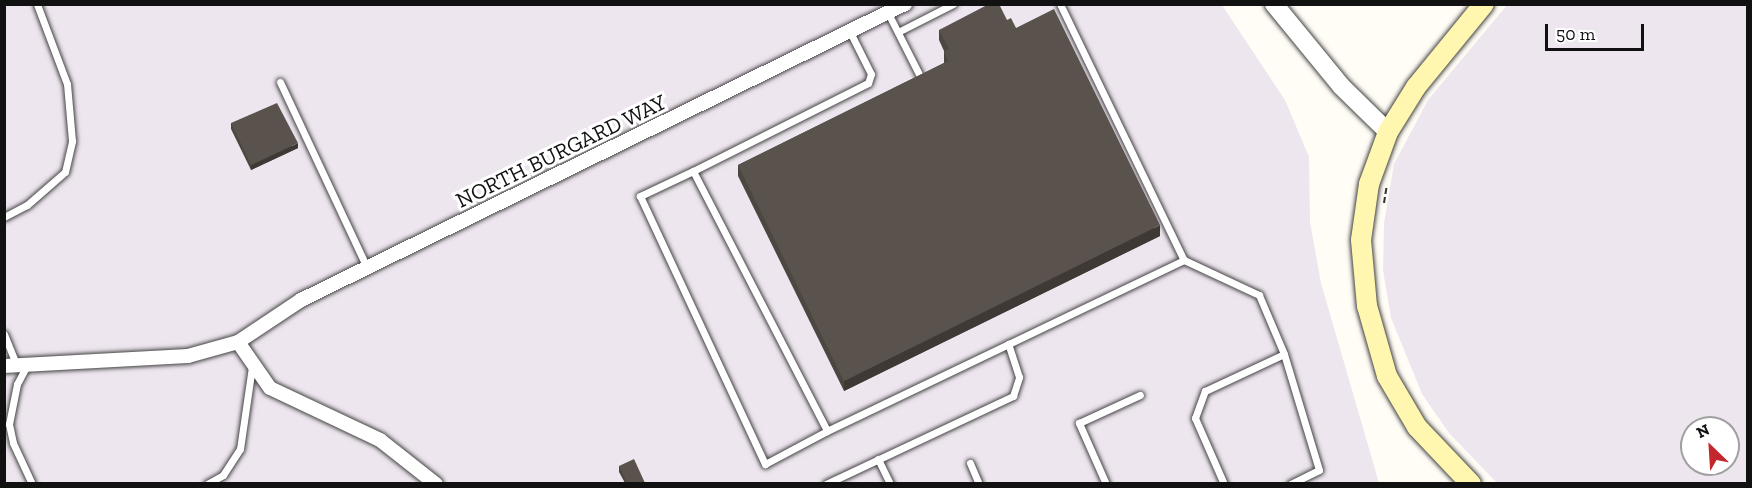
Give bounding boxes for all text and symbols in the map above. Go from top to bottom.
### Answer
scale bar [1548,12,1647,50]
text: 50 m [1556,23,1595,45]
street label: NORTH BURGARD WAY [451,88,671,214]
north arrow [1680,416,1740,476]
text: N [1693,420,1713,442]

